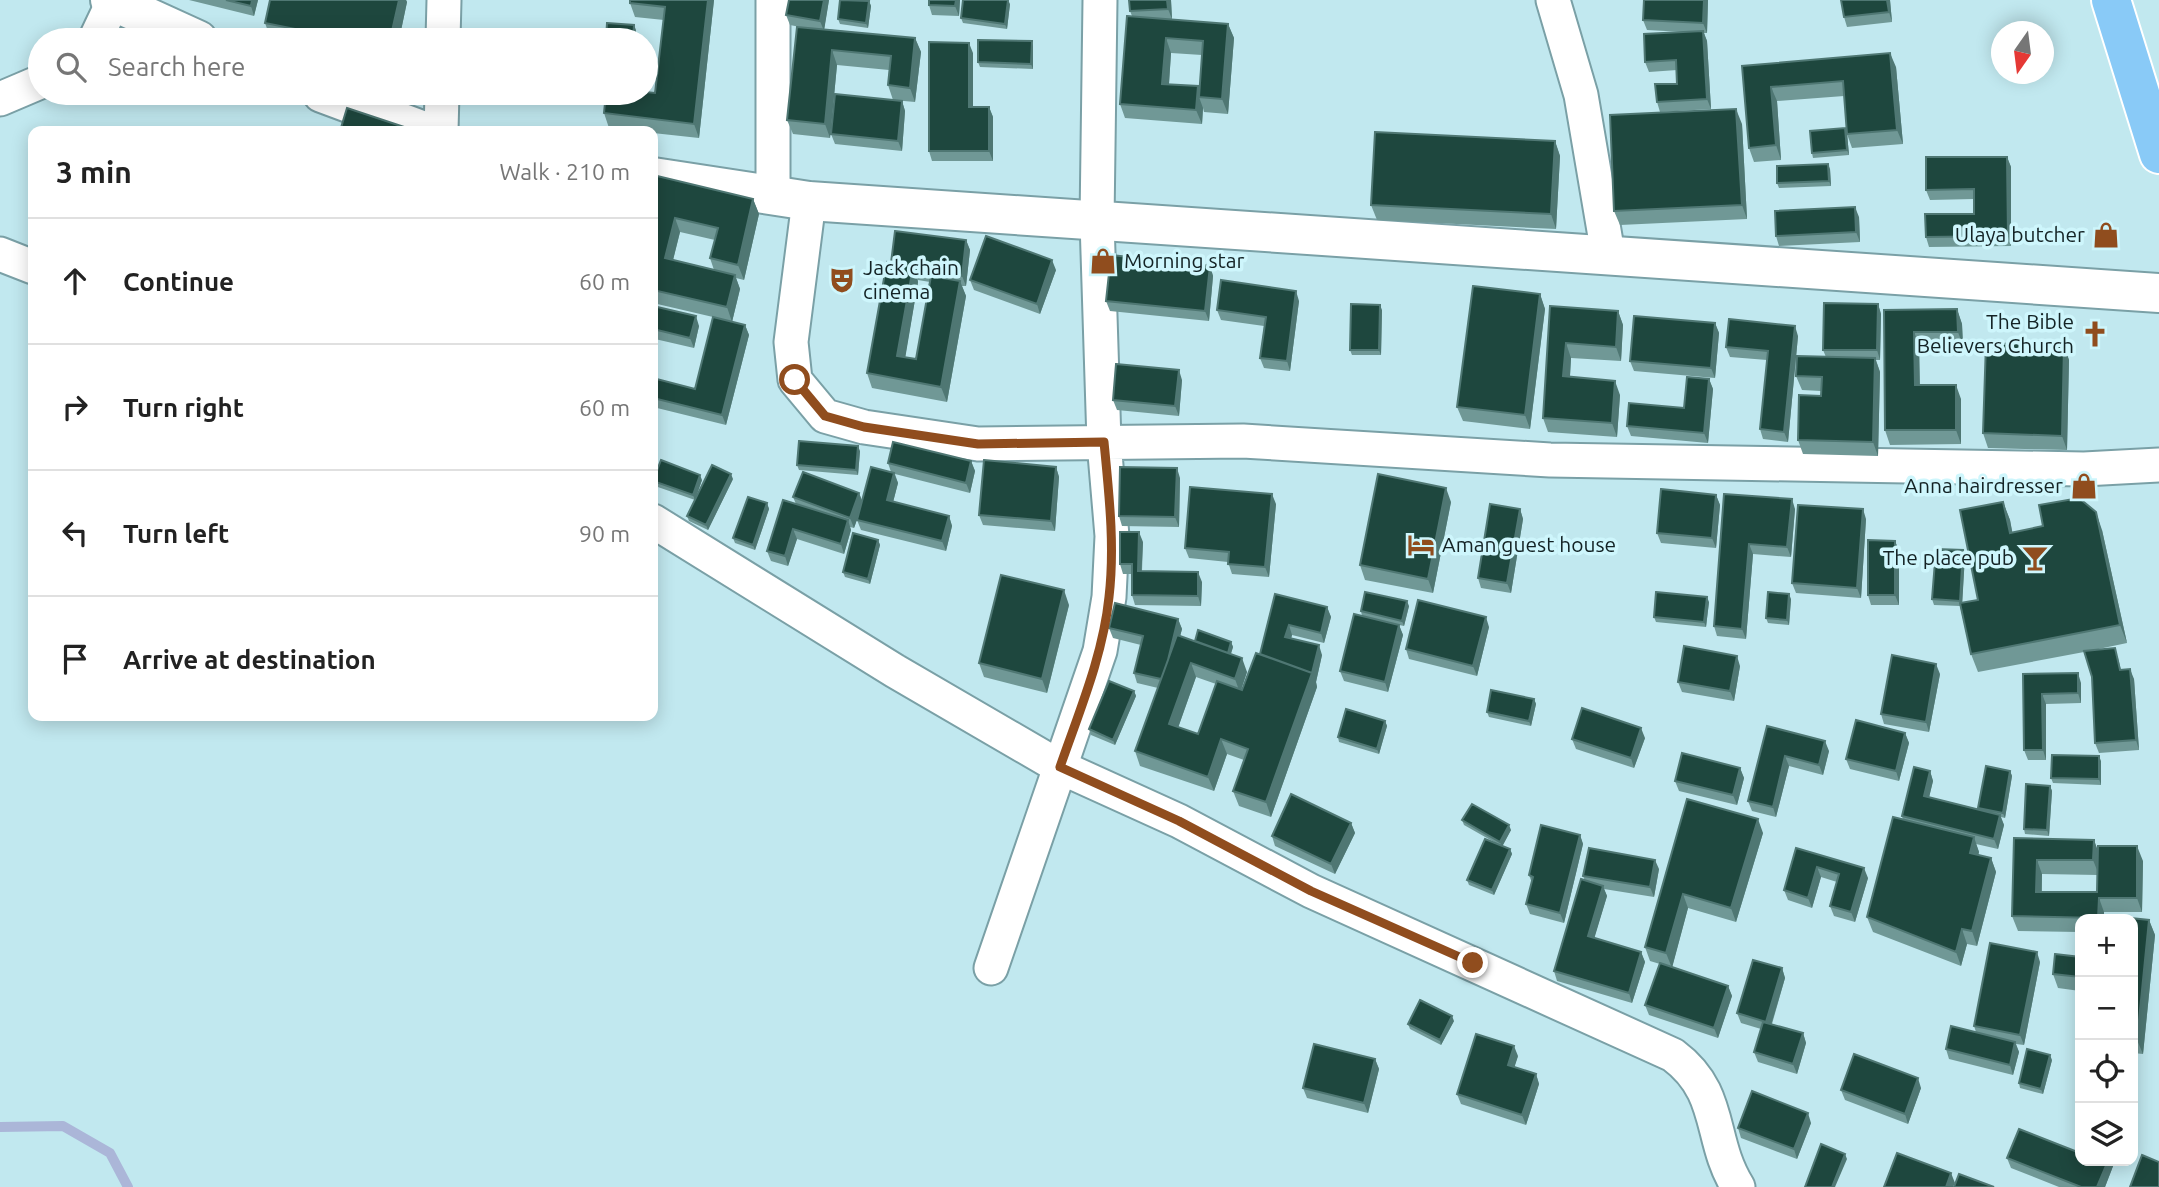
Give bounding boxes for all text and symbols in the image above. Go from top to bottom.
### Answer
north arrow [1991,21,2054,84]
search box [28,28,658,105]
icon: search [52,48,90,86]
text: Search here [108,52,245,81]
text: 3 min [56,155,132,189]
text: Walk · 210 m [499,159,630,184]
shop icon: Ulaya butcher [2091,220,2121,250]
place label: Ulaya butcher [1955,222,2085,246]
shop icon: Morning star [1088,246,1118,276]
place label: Morning star [1124,248,1245,272]
place label: Jack chain cinema [863,255,959,303]
icon: ahead [56,262,94,300]
theatre icon: Jack chain cinema [827,265,857,295]
text: Continue [123,267,234,296]
text: 60 m [579,269,630,294]
place label: The Bible Believers Church [1917,309,2074,357]
church icon: The Bible Believers Church [2080,319,2110,349]
route start [779,364,810,395]
icon: right [56,388,94,426]
text: Turn right [123,393,244,422]
text: 60 m [579,395,630,420]
shop icon: Anna hairdresser [2069,471,2099,501]
place label: Anna hairdresser [1904,473,2063,497]
icon: left [56,514,94,552]
text: Turn left [123,519,229,548]
text: 90 m [579,521,630,546]
hotel icon: Aman guest house [1406,530,1436,560]
place label: Aman guest house [1442,532,1616,556]
bar icon: The place pub [2020,543,2050,573]
place label: The place pub [1883,545,2014,569]
icon: arrive [56,640,94,678]
text: Arrive at destination [123,645,376,674]
map controls [2075,914,2138,1166]
button: + [2075,914,2138,977]
route end [1457,947,1488,978]
button: − [2075,977,2138,1040]
button: locate [2075,1040,2138,1103]
button: layers [2075,1103,2138,1166]

